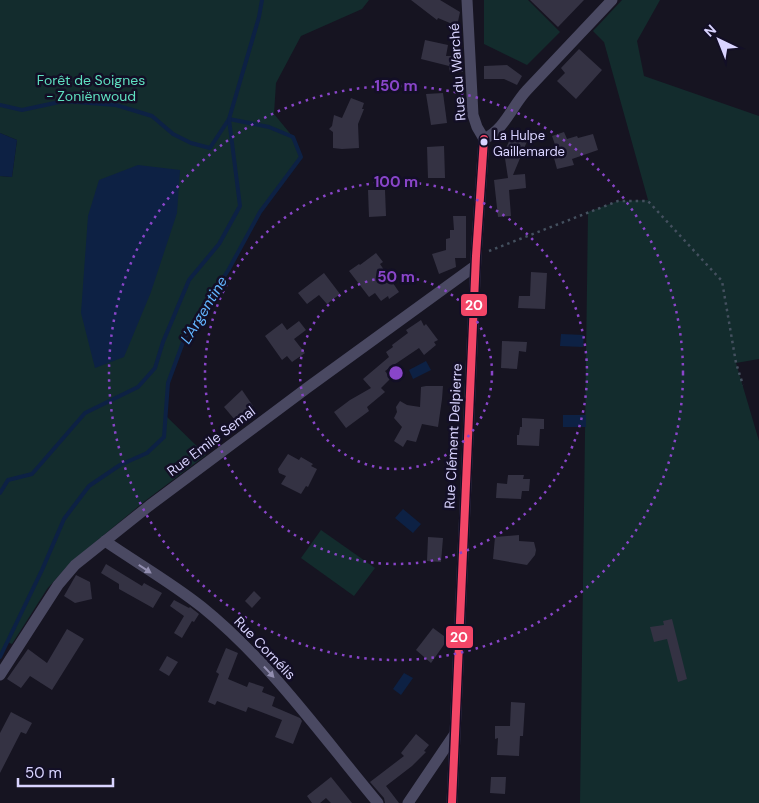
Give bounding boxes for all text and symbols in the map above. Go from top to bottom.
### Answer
north arrow [694,15,744,65]
text: N [700,20,720,41]
street label: Rue du Warché [445,22,469,121]
park label: Forêt de Soignes - Zoniënwoud [37,71,145,105]
text: 150 m [375,76,418,96]
place label: La Hulpe Gaillemarde [493,127,565,160]
marker: La Hulpe Gaillemarde [479,137,489,147]
text: 100 m [374,172,418,192]
text: 50 m [377,267,415,287]
water label: L'Argentine [176,272,232,348]
line badge: 20 [460,293,488,317]
text: 20 [465,296,483,314]
street label: Rue Clément Delpierre [440,363,466,509]
centre of rings [387,364,405,382]
street label: Rue Emile Semal [163,402,259,480]
one-way arrow [138,564,151,574]
street label: Rue Cornélis [230,613,300,683]
line badge: 20 [445,625,474,649]
text: 20 [450,628,468,646]
one-way arrow [263,666,275,678]
scale bar [18,756,112,788]
text: 50 m [25,763,62,783]

